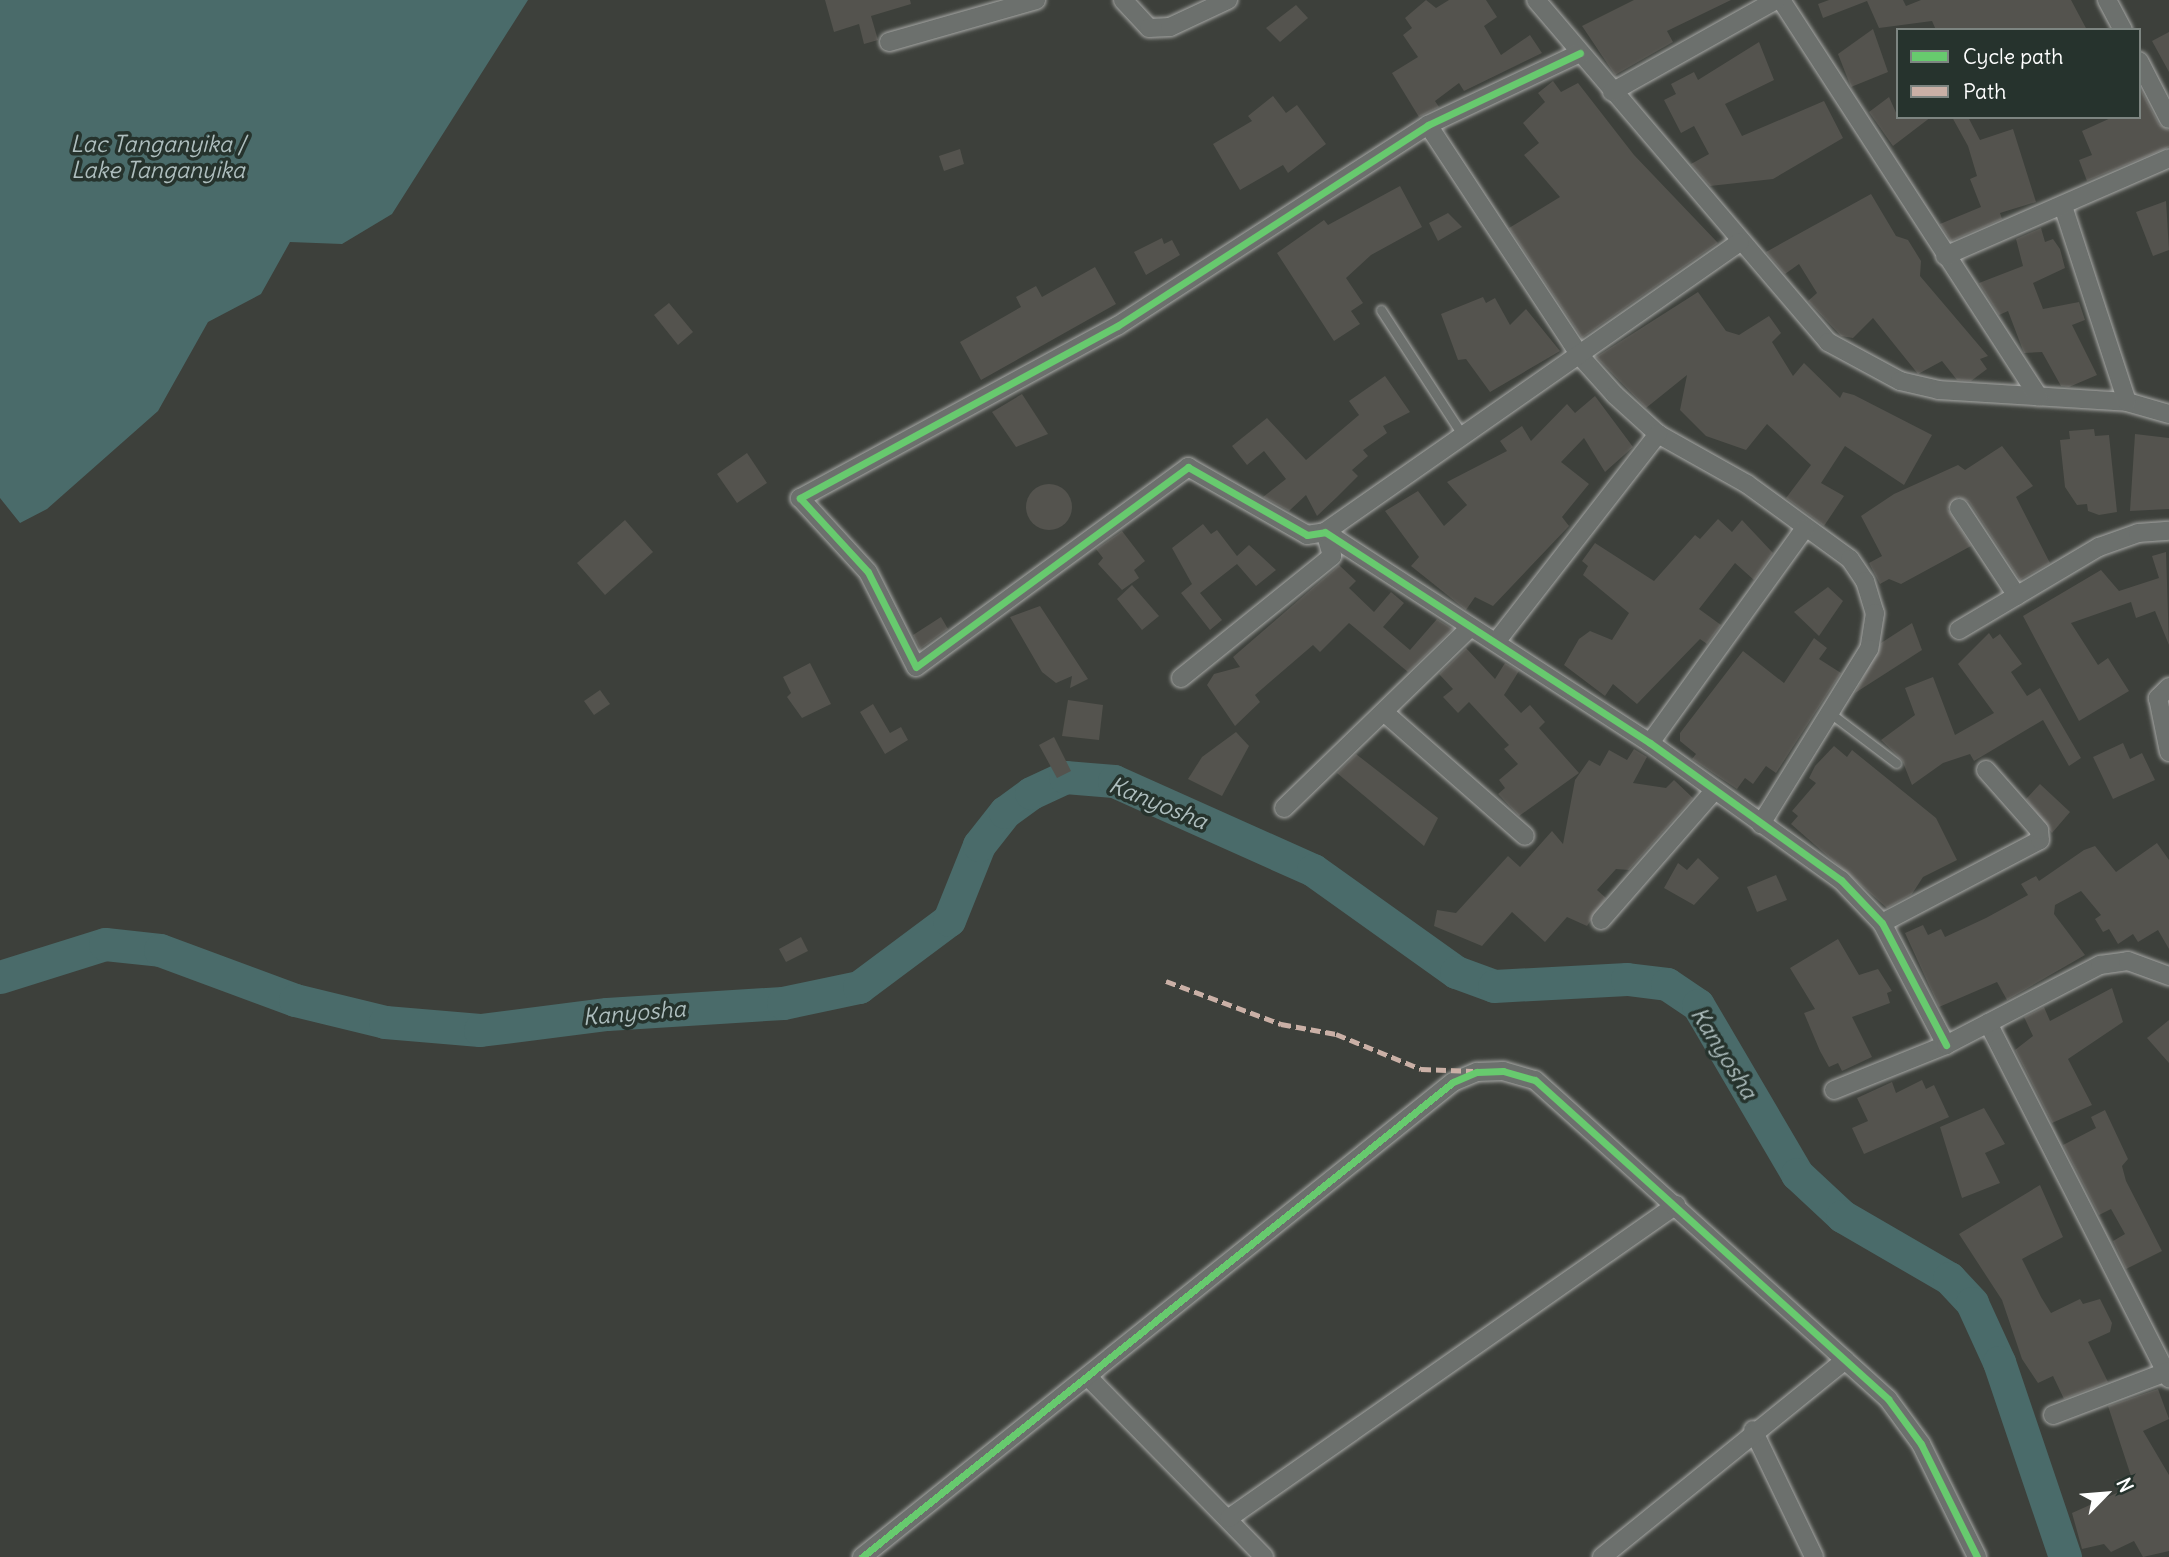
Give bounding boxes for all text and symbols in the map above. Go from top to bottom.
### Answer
legend [1896,28,2141,119]
text: Cycle path [1963,43,2063,70]
text: Path [1963,78,2006,105]
water label: Lac Tanganyika / Lake Tanganyika [70,130,246,184]
water label: Kanyosha [1105,771,1211,835]
water label: Kanyosha [581,995,687,1031]
water label: Kanyosha [1685,1002,1763,1104]
north arrow [2071,1459,2141,1529]
text: N [2111,1474,2139,1496]

